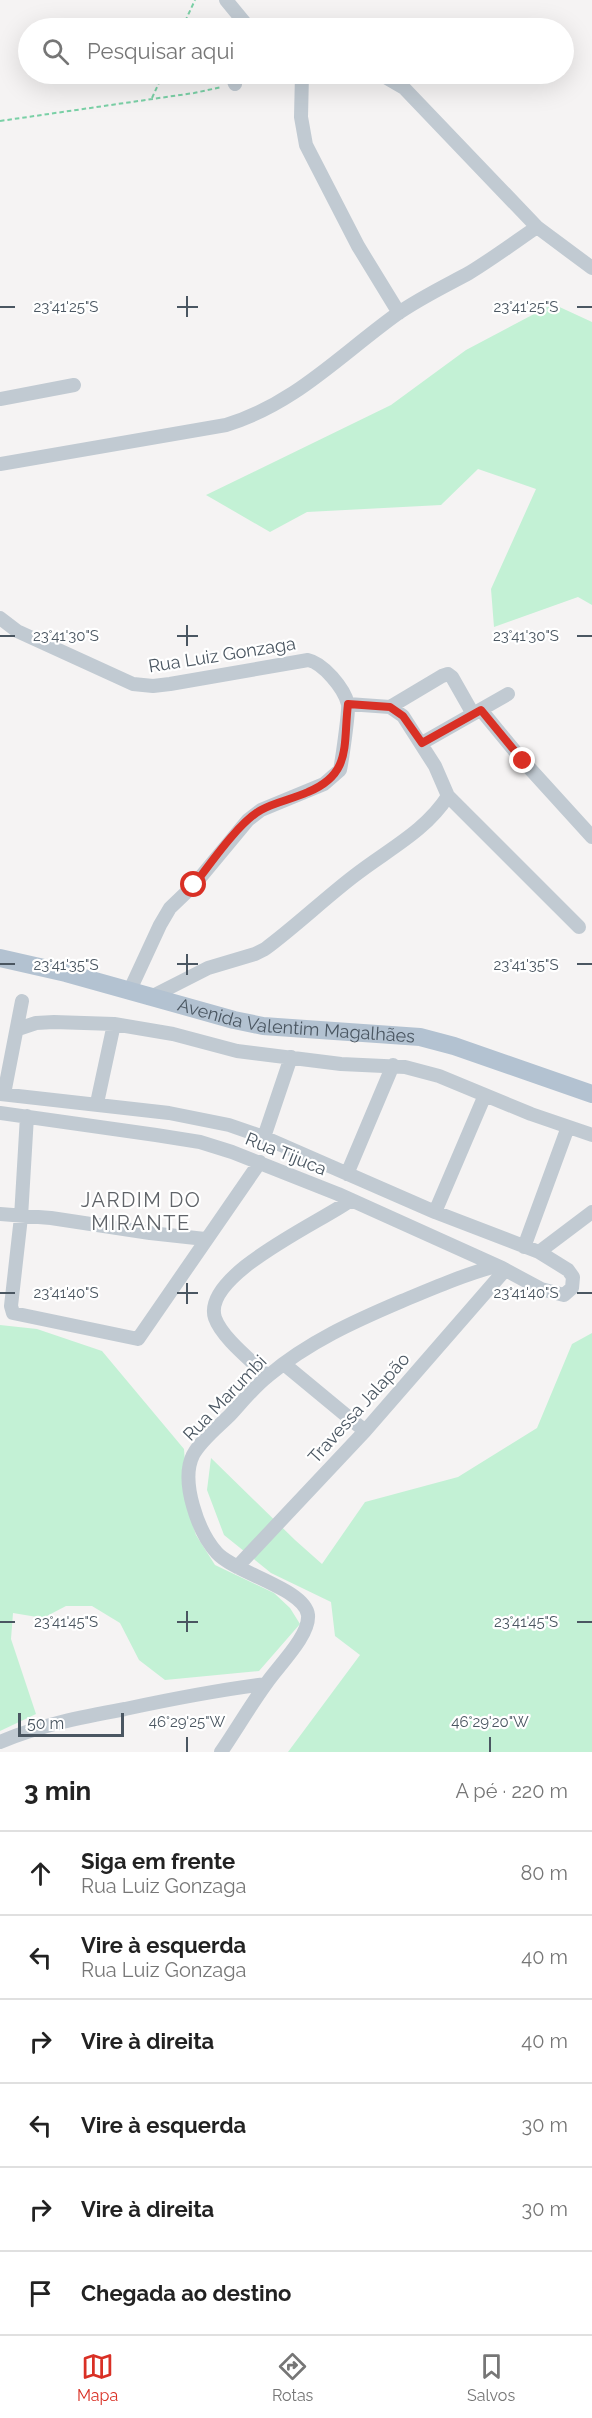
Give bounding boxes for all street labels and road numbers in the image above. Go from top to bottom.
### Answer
street label: Rua Luiz Gonzaga [147,632,297,677]
street label: Avenida Valentim Magalhães [175,994,416,1047]
street label: Rua Tijuca [243,1128,330,1179]
street label: Travessa Jalapão [304,1348,414,1467]
street label: Rua Marumbi [179,1351,271,1445]

